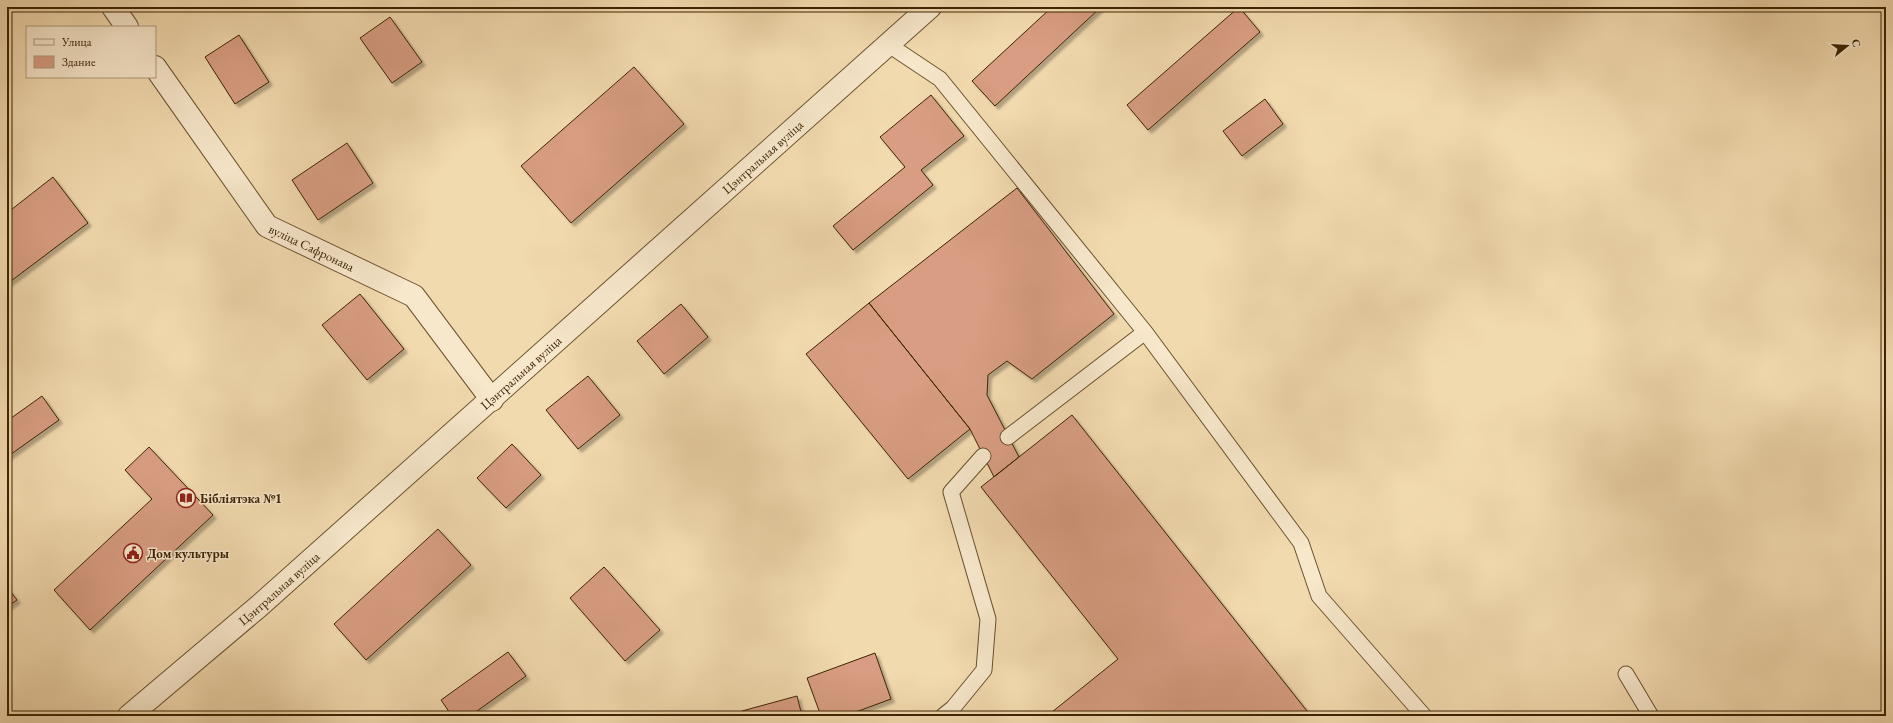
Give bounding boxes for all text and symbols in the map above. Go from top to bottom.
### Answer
legend [26,26,156,78]
north arrow [1827,26,1867,66]
text: Улица [61,34,92,50]
text: С [1849,37,1864,49]
text: Здание [62,54,96,70]
street label: Цэнтральная вуліца [719,116,807,198]
street label: вуліца Сафронава [266,220,358,276]
street label: Цэнтральная вуліца [477,332,566,413]
library icon: Бібліятэка №1 [175,487,197,509]
place label: Бібліятэка №1 [200,490,282,507]
public building icon: Дом культуры [122,542,144,564]
place label: Дом культуры [147,545,230,562]
street label: Цэнтральная вуліца [235,547,324,629]

